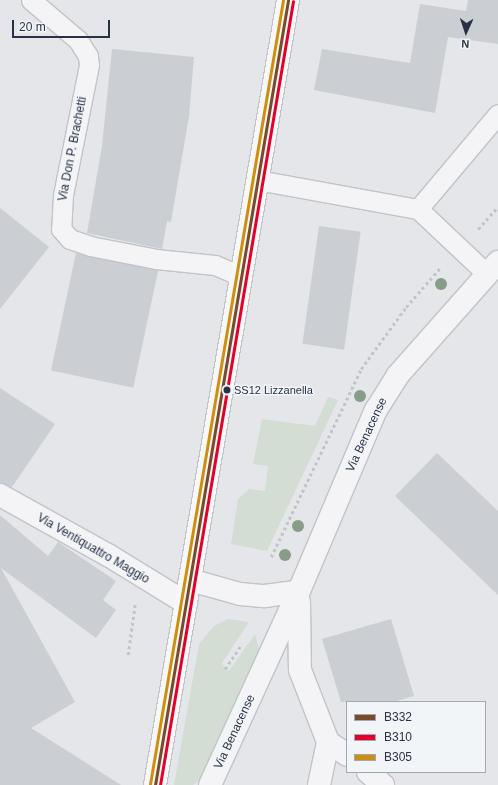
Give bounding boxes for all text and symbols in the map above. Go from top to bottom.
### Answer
scale bar [14,12,112,38]
north arrow [446,12,486,52]
text: 20 m [19,20,46,34]
text: N [461,38,470,50]
street label: Via Don P. Brachetti [56,95,90,203]
place label: SS12 Lizzanella [234,383,313,397]
marker: SS12 Lizzanella [222,385,232,395]
street label: Via Benacense [343,395,391,475]
street label: Via Ventiquattro Maggio [34,511,152,587]
street label: Via Benacense [211,692,259,772]
legend [346,701,486,773]
text: B332 [384,710,412,724]
text: B310 [384,730,412,744]
text: B305 [384,750,412,764]

